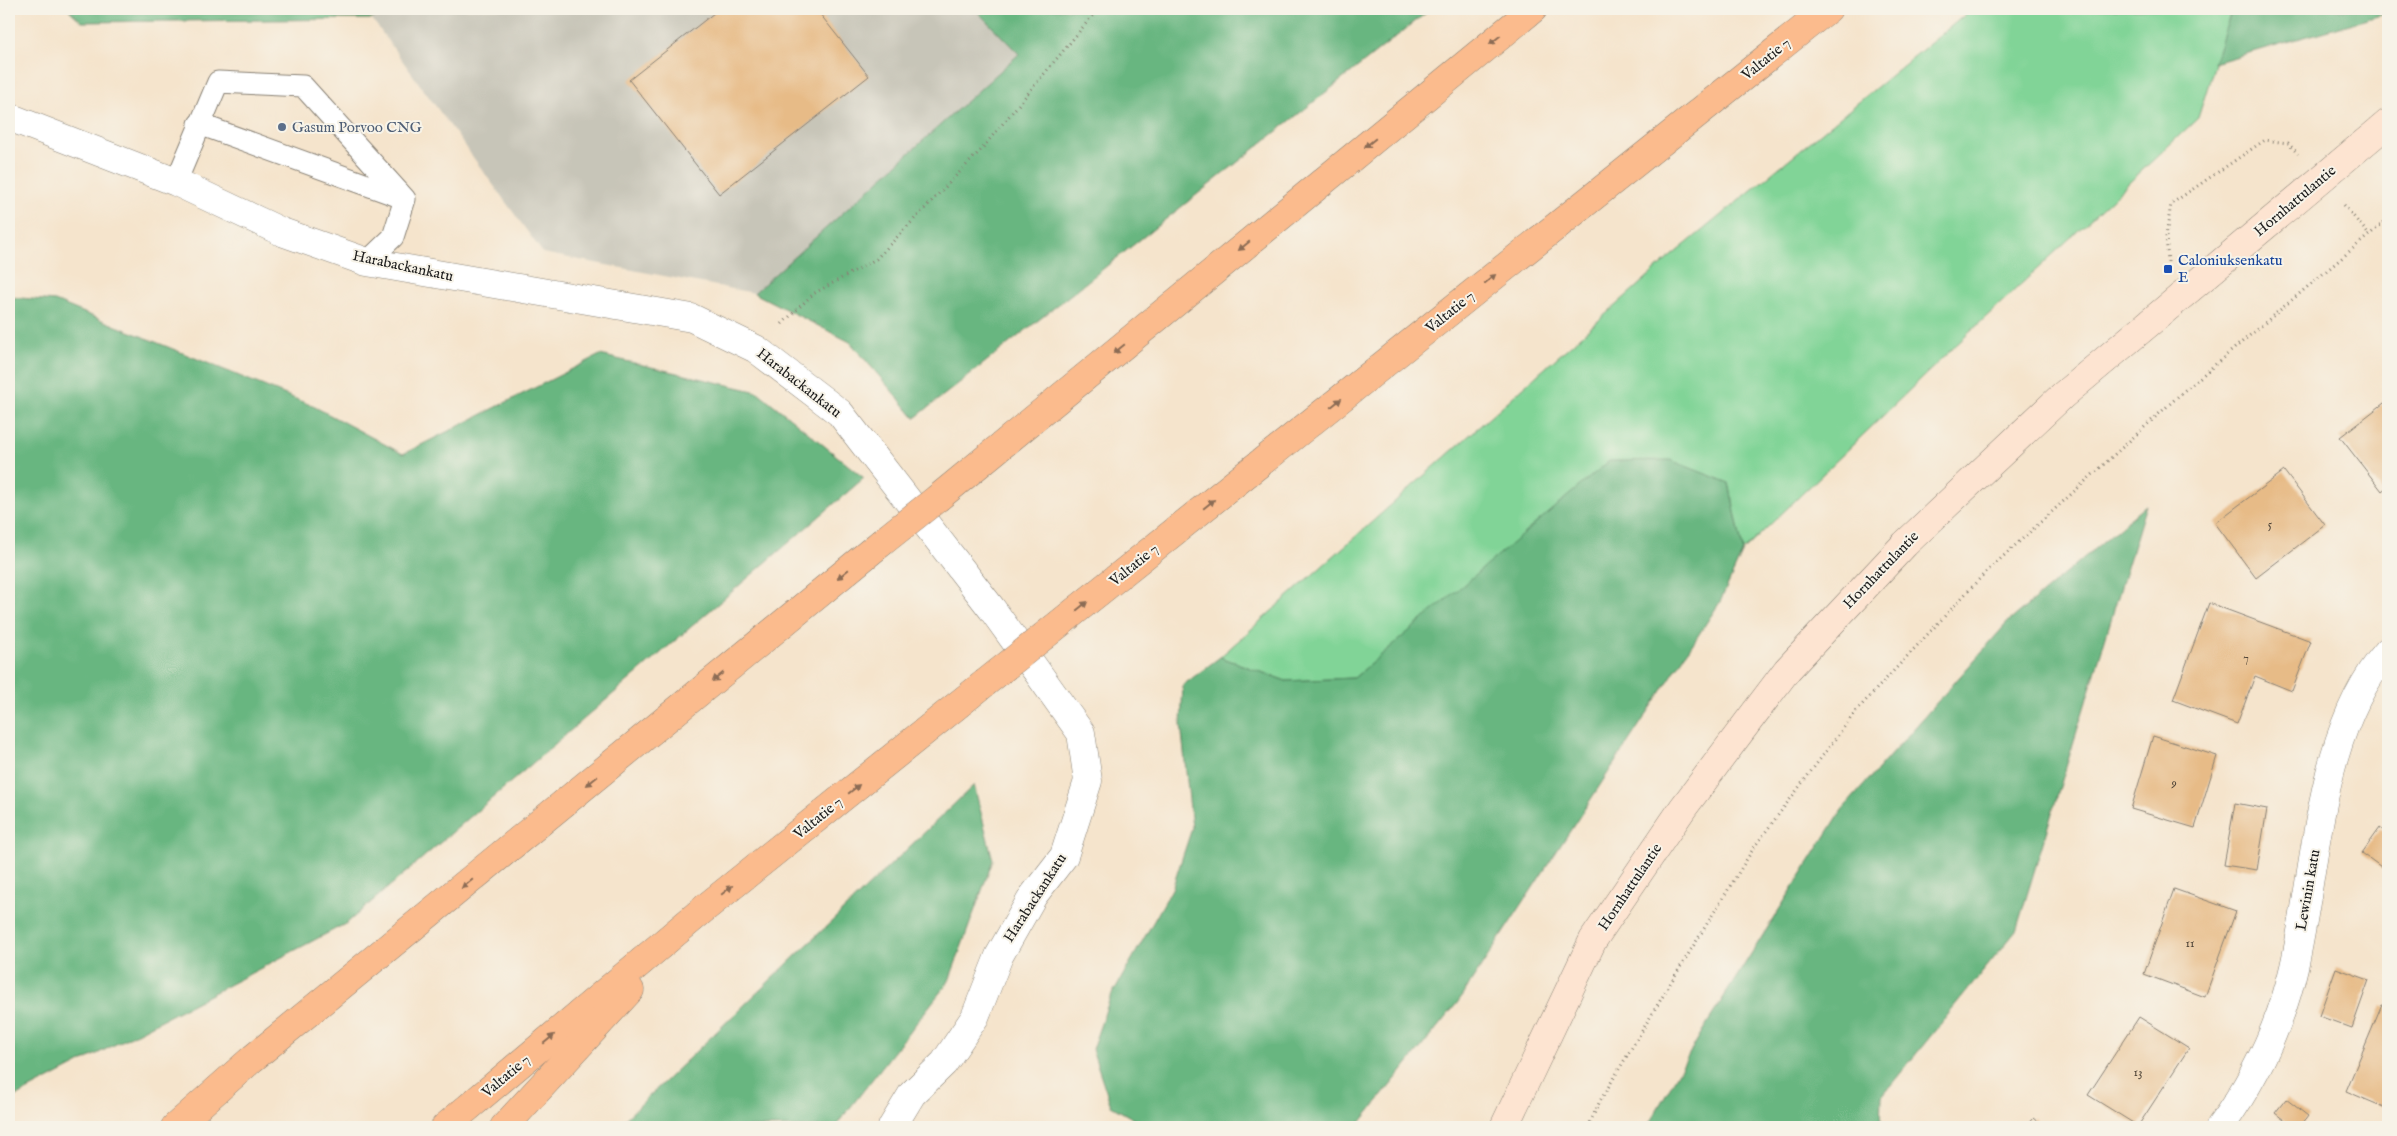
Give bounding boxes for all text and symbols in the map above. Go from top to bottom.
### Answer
one-way arrow [1489,34,1502,45]
street label: Valtatie 7 [1737,34,1794,85]
place label: Gasum Porvoo CNG [292,118,422,137]
marker: Gasum Porvoo CNG [276,121,288,133]
one-way arrow [1364,137,1377,148]
street label: Hornhattulantie [2250,161,2340,241]
one-way arrow [1238,240,1251,251]
street label: Harabackankatu [351,246,455,286]
place label: Caloniuksenkatu E [2178,251,2283,287]
marker: Caloniuksenkatu E [2162,263,2174,275]
one-way arrow [1483,274,1496,285]
street label: Valtatie 7 [1421,287,1478,338]
one-way arrow [1112,343,1125,354]
street label: Harabackankatu [753,344,845,422]
one-way arrow [1329,397,1342,408]
one-way arrow [1202,499,1215,510]
house number: 5 [2268,517,2273,532]
street label: Hornhattulantie [1839,527,1923,613]
street label: Valtatie 7 [1105,540,1162,591]
one-way arrow [837,569,850,580]
one-way arrow [1076,600,1089,611]
house number: 7 [2243,651,2249,666]
one-way arrow [712,672,725,683]
one-way arrow [586,775,599,786]
house number: 9 [2170,776,2177,791]
one-way arrow [847,783,860,794]
street label: Valtatie 7 [789,793,846,844]
street label: Hornhattulantie [1594,840,1666,934]
street label: Lewinin katu [2292,848,2325,932]
street label: Harabackankatu [999,850,1071,946]
one-way arrow [460,878,473,889]
one-way arrow [720,885,733,896]
house number: 11 [2186,936,2194,951]
one-way arrow [542,1034,555,1045]
street label: Valtatie 7 [477,1050,534,1102]
house number: 13 [2134,1065,2142,1080]

